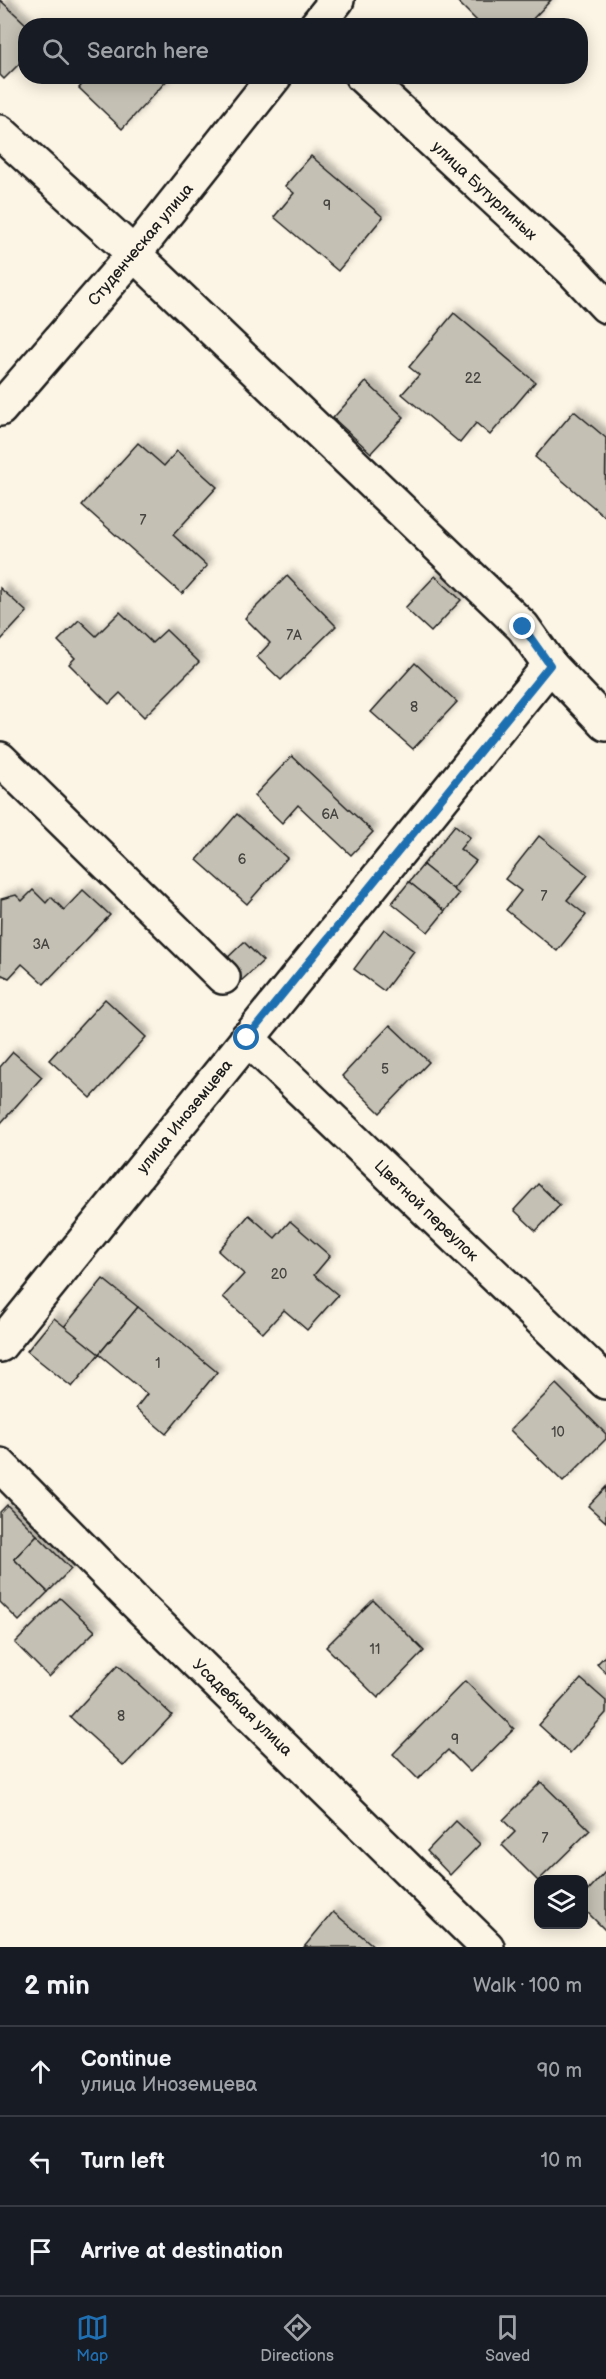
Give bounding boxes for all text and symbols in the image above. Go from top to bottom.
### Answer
search box [18,18,588,84]
icon: search [39,35,72,68]
text: Search here [87,38,209,65]
street label: улица Бутурлиных [428,138,540,245]
street label: Студенческая улица [85,180,198,310]
house number: 9 [323,197,331,214]
house number: 22 [465,370,482,387]
house number: 7 [140,512,147,529]
route end [509,613,535,639]
house number: 7А [286,627,302,644]
house number: 8 [410,699,418,716]
house number: 6А [321,806,339,823]
house number: 6 [238,851,247,868]
house number: 7 [541,888,548,905]
house number: 3А [32,936,50,953]
route start [233,1024,259,1050]
street label: улица Иноземцева [133,1056,237,1178]
house number: 5 [381,1061,389,1078]
street label: Цветной переулок [370,1157,482,1266]
house number: 20 [271,1266,287,1283]
house number: 1 [155,1355,161,1372]
house number: 10 [551,1424,565,1441]
house number: 11 [370,1641,380,1658]
street label: Усадебная улица [188,1656,296,1761]
house number: 8 [117,1708,125,1725]
house number: 9 [451,1731,459,1748]
house number: 7 [542,1830,549,1847]
map controls [534,1875,588,1929]
button: layers [534,1875,588,1929]
text: 2 min [24,1971,90,2002]
text: Walk · 100 m [473,1974,582,1998]
text: Continue [81,2046,171,2073]
icon: ahead [24,2055,57,2088]
text: 90 m [537,2059,582,2083]
text: улица Иноземцева [81,2073,257,2097]
icon: left [24,2145,57,2178]
text: Turn left [81,2148,165,2175]
text: 10 m [541,2149,582,2173]
icon: arrive [24,2235,57,2268]
text: Arrive at destination [81,2238,283,2265]
tab: Map [76,2311,109,2366]
tab: Directions [260,2311,334,2366]
tab: Saved [485,2311,530,2366]

